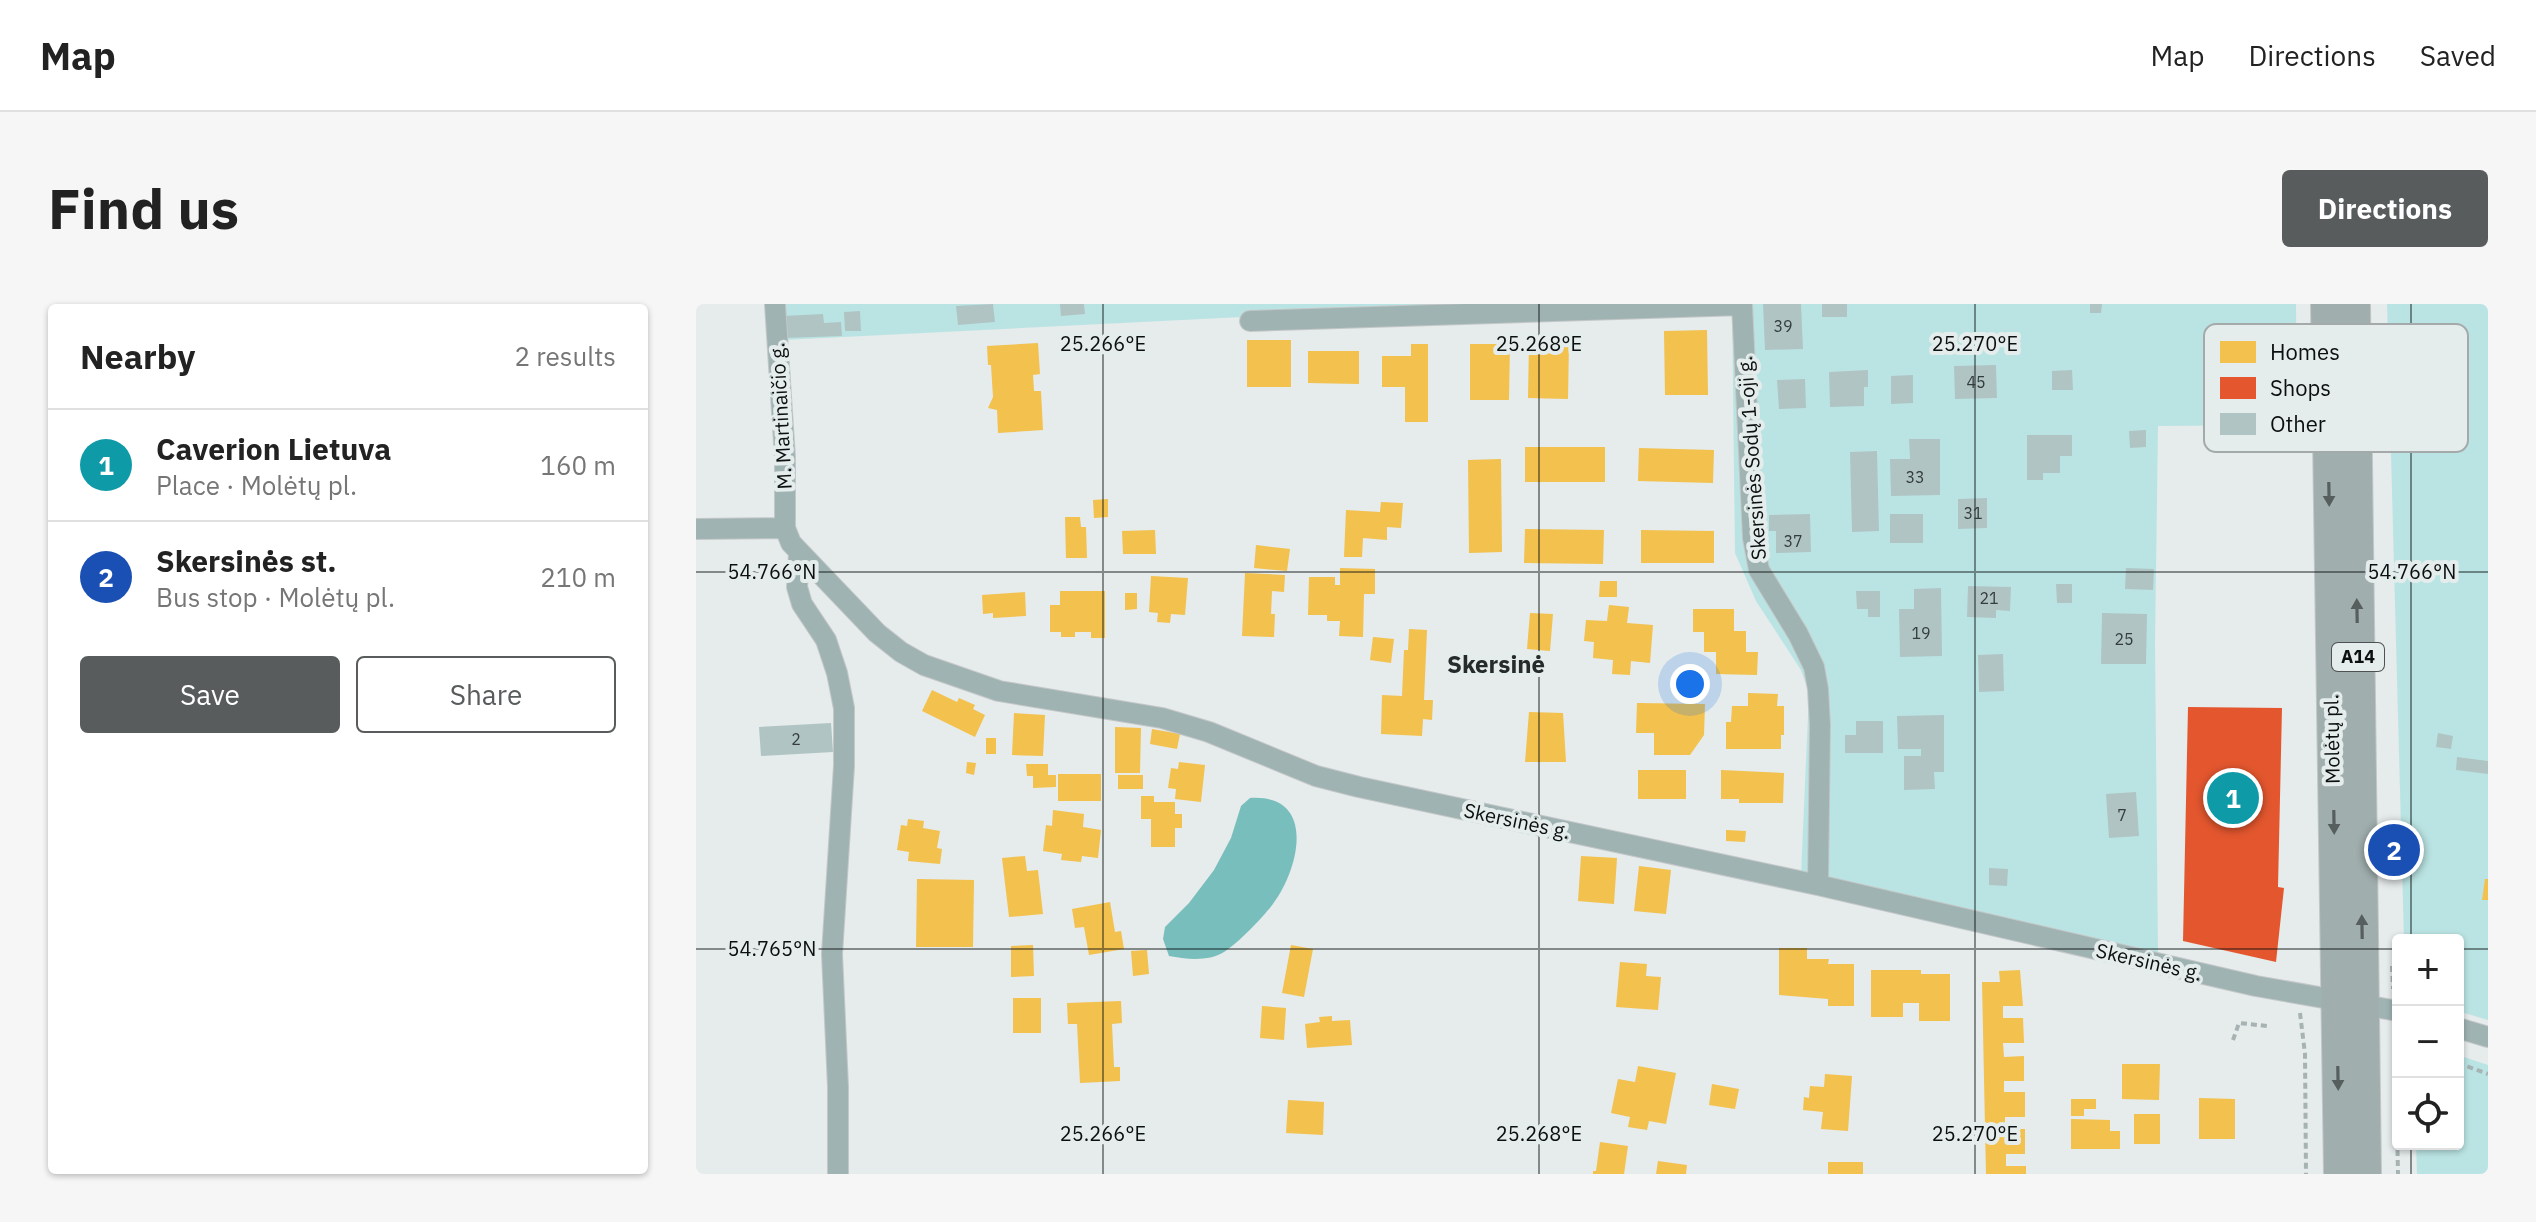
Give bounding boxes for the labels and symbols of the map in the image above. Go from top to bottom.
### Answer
house number: 39 [1773,316,1793,336]
legend [2204,324,2468,452]
text: 25.266°E [1060,330,1146,357]
text: 25.268°E [1496,330,1582,357]
text: 25.270°E [1932,330,2018,357]
text: Homes [2270,337,2340,366]
street label: M. Martinaičio g. [763,342,798,490]
street label: Skersinės Sodų 1-oji g. [1731,355,1772,561]
house number: 45 [1966,372,1986,392]
text: Shops [2270,373,2331,402]
text: Other [2270,409,2326,438]
house number: 33 [1905,467,1925,487]
one-way arrow [2323,482,2335,507]
house number: 31 [1963,503,1983,523]
house number: 37 [1783,531,1803,551]
text: 54.766°N [728,558,816,585]
text: 54.766°N [2368,558,2456,585]
house number: 21 [1979,588,1999,608]
one-way arrow [2351,598,2364,623]
house number: 19 [1911,623,1931,643]
house number: 25 [2114,629,2134,649]
road number: A14 [2332,643,2384,671]
district label: Skersinė [1447,648,1545,680]
your location [1670,664,1710,704]
street label: Molėtų pl. [2317,694,2346,784]
house number: 2 [791,729,801,749]
pin: 1 [2207,768,2259,828]
street label: Skersinės g. [1462,796,1573,845]
house number: 7 [2117,805,2127,825]
one-way arrow [2327,810,2340,835]
pin: 2 [2368,820,2420,880]
one-way arrow [2356,914,2368,939]
text: 54.765°N [728,935,816,962]
street label: Skersinės g. [2093,936,2205,987]
one-way arrow [2332,1066,2344,1091]
text: 25.266°E [1060,1120,1146,1147]
text: 25.268°E [1496,1120,1582,1147]
text: 25.270°E [1932,1120,2018,1147]

